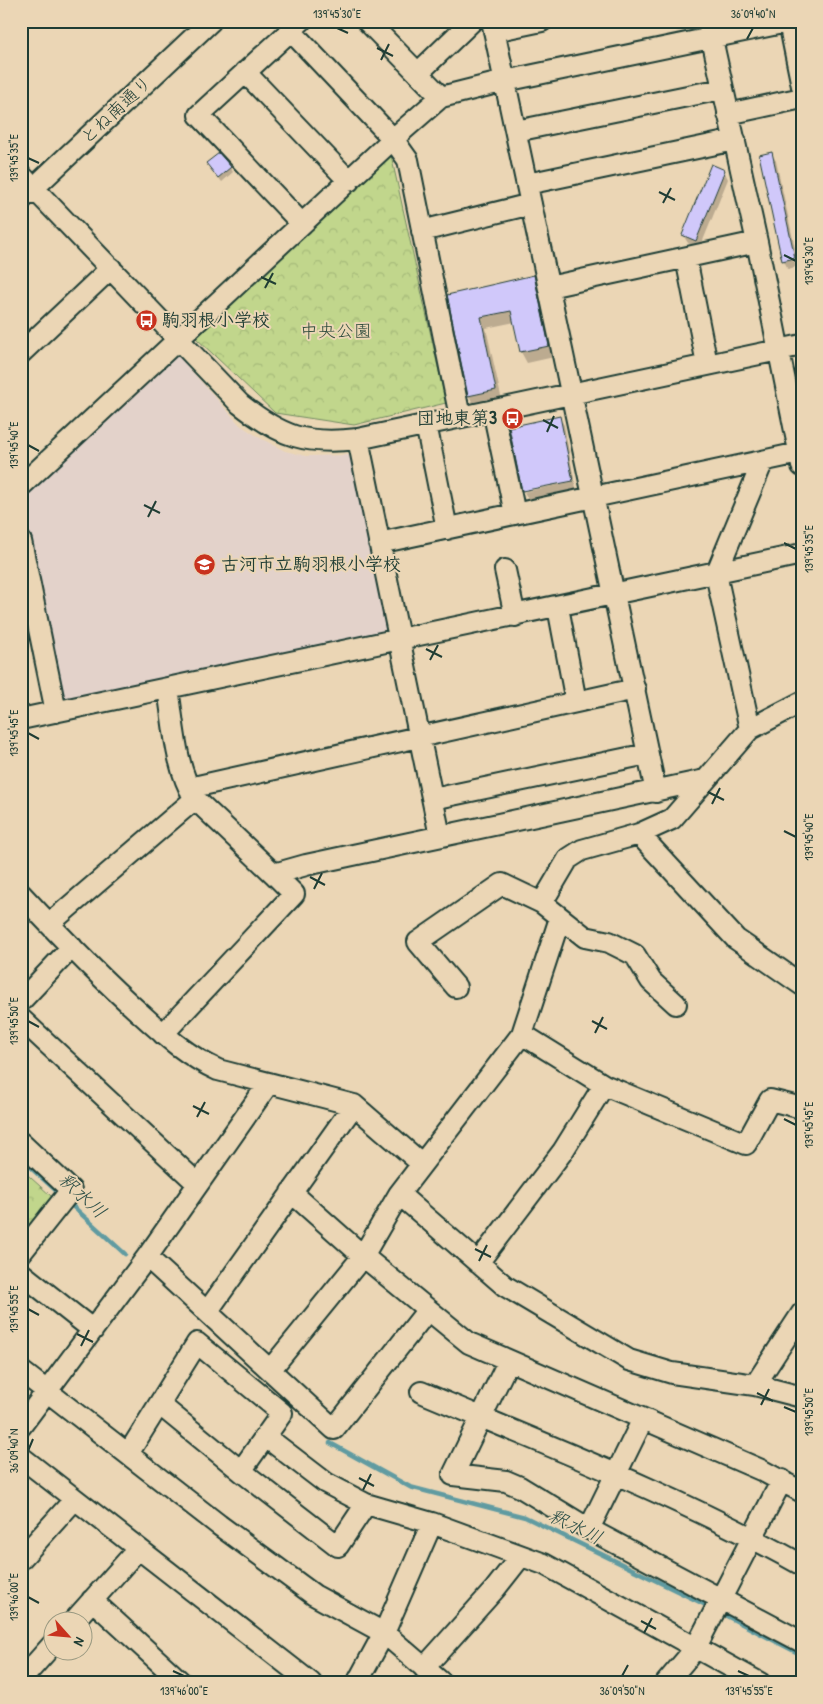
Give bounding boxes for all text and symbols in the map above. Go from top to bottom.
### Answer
text: 139°45'30"E [313,5,362,22]
text: 36°09'40"N [731,5,775,22]
street label: とね南通り [74,70,157,149]
text: 139°45'35"E [5,133,22,182]
text: 139°45'30"E [800,236,817,285]
place label: 駒羽根小学校 [162,307,270,332]
bus stop icon: 駒羽根小学校 [134,308,158,332]
park label: 中央公園 [300,318,372,343]
place label: 団地東第3 [417,405,497,430]
bus stop icon: 団地東第3 [501,406,525,430]
text: 139°45'40"E [5,421,22,469]
text: 139°45'35"E [800,524,817,573]
place label: 古河市立駒羽根小学校 [221,551,401,576]
school or university icon: 古河市立駒羽根小学校 [193,552,217,576]
text: 139°45'45"E [5,709,22,756]
text: 139°45'40"E [800,813,817,861]
text: 139°45'50"E [5,996,22,1045]
text: 139°45'45"E [800,1101,817,1148]
water label: 釈水川 [53,1166,113,1224]
text: 139°45'55"E [5,1285,22,1333]
text: 139°45'50"E [800,1387,817,1436]
text: 36°09'40"N [5,1429,22,1473]
water label: 釈水川 [545,1502,607,1550]
text: 139°46'00"E [5,1572,22,1621]
north arrow [42,1612,92,1662]
text: N [70,1634,90,1650]
text: 139°46'00"E [160,1682,209,1699]
text: 36°09'50"N [599,1682,645,1699]
text: 139°45'55"E [725,1682,773,1699]

